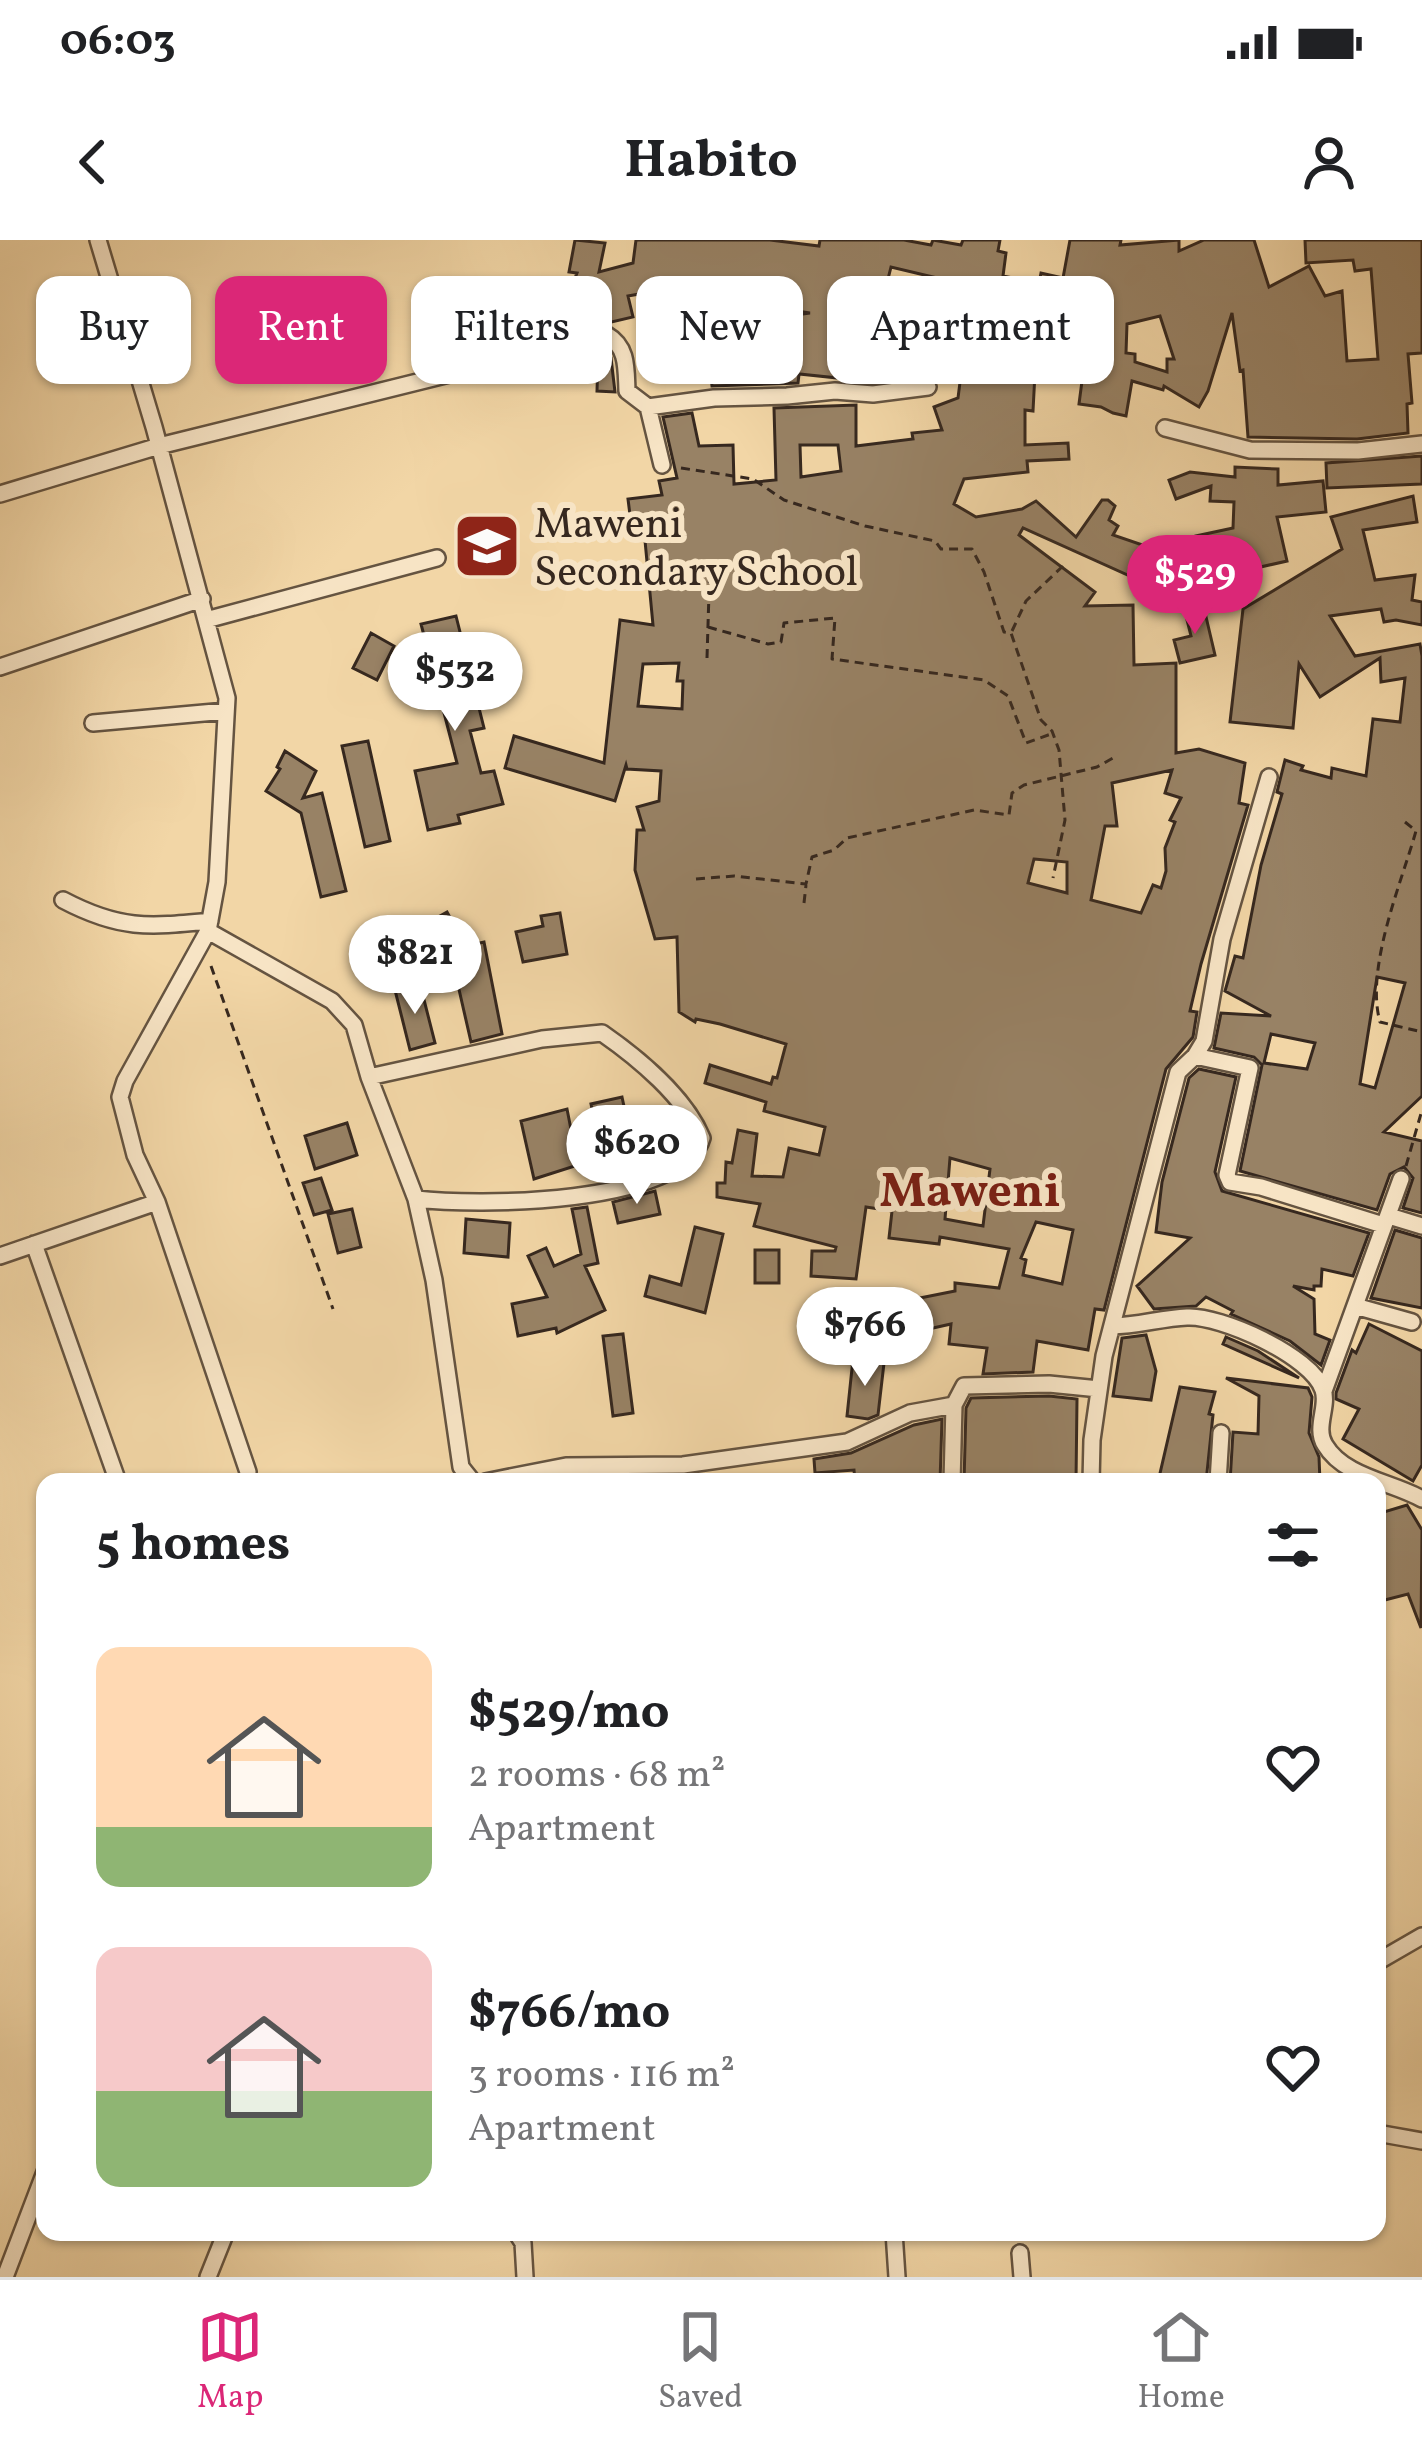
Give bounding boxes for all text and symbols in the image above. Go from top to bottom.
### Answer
text: 06:03 [60,11,176,74]
text: Habito [624,125,798,200]
icon: back [60,129,126,195]
icon: person [1296,129,1362,195]
chip: Buy [36,276,191,384]
chip: Rent [215,276,387,384]
chip: Filters [411,276,612,384]
chip: New [636,276,803,384]
chip: Apartment [827,276,1114,384]
place label: Maweni Secondary School [534,497,858,604]
school or university icon: Maweni Secondary School [452,511,522,581]
pin: $529 [1124,535,1266,637]
text: $529 [1154,547,1236,601]
pin: $532 [384,632,526,734]
text: $532 [415,644,495,698]
pin: $821 [344,915,486,1017]
text: $821 [376,927,454,981]
pin: $620 [566,1105,708,1207]
text: $620 [593,1117,681,1171]
district label: Maweni [879,1160,1061,1227]
pin: $766 [794,1287,936,1389]
text: $766 [824,1299,906,1353]
text: 5 homes [96,1510,290,1581]
icon: filters [1260,1512,1326,1578]
text: $529/mo [468,1678,670,1749]
icon: home [192,1695,336,1839]
icon: heart [1260,1734,1326,1800]
text: 2 rooms · 68 m² [468,1749,725,1803]
text: Apartment [468,1803,656,1857]
text: $766/mo [468,1978,671,2049]
icon: home [192,1995,336,2139]
icon: heart [1260,2034,1326,2100]
text: 3 rooms · 116 m² [468,2049,735,2103]
text: Apartment [468,2103,656,2157]
tab: Map [197,2304,263,2422]
tab: Saved [658,2304,743,2422]
tab: Home [1137,2304,1225,2422]

